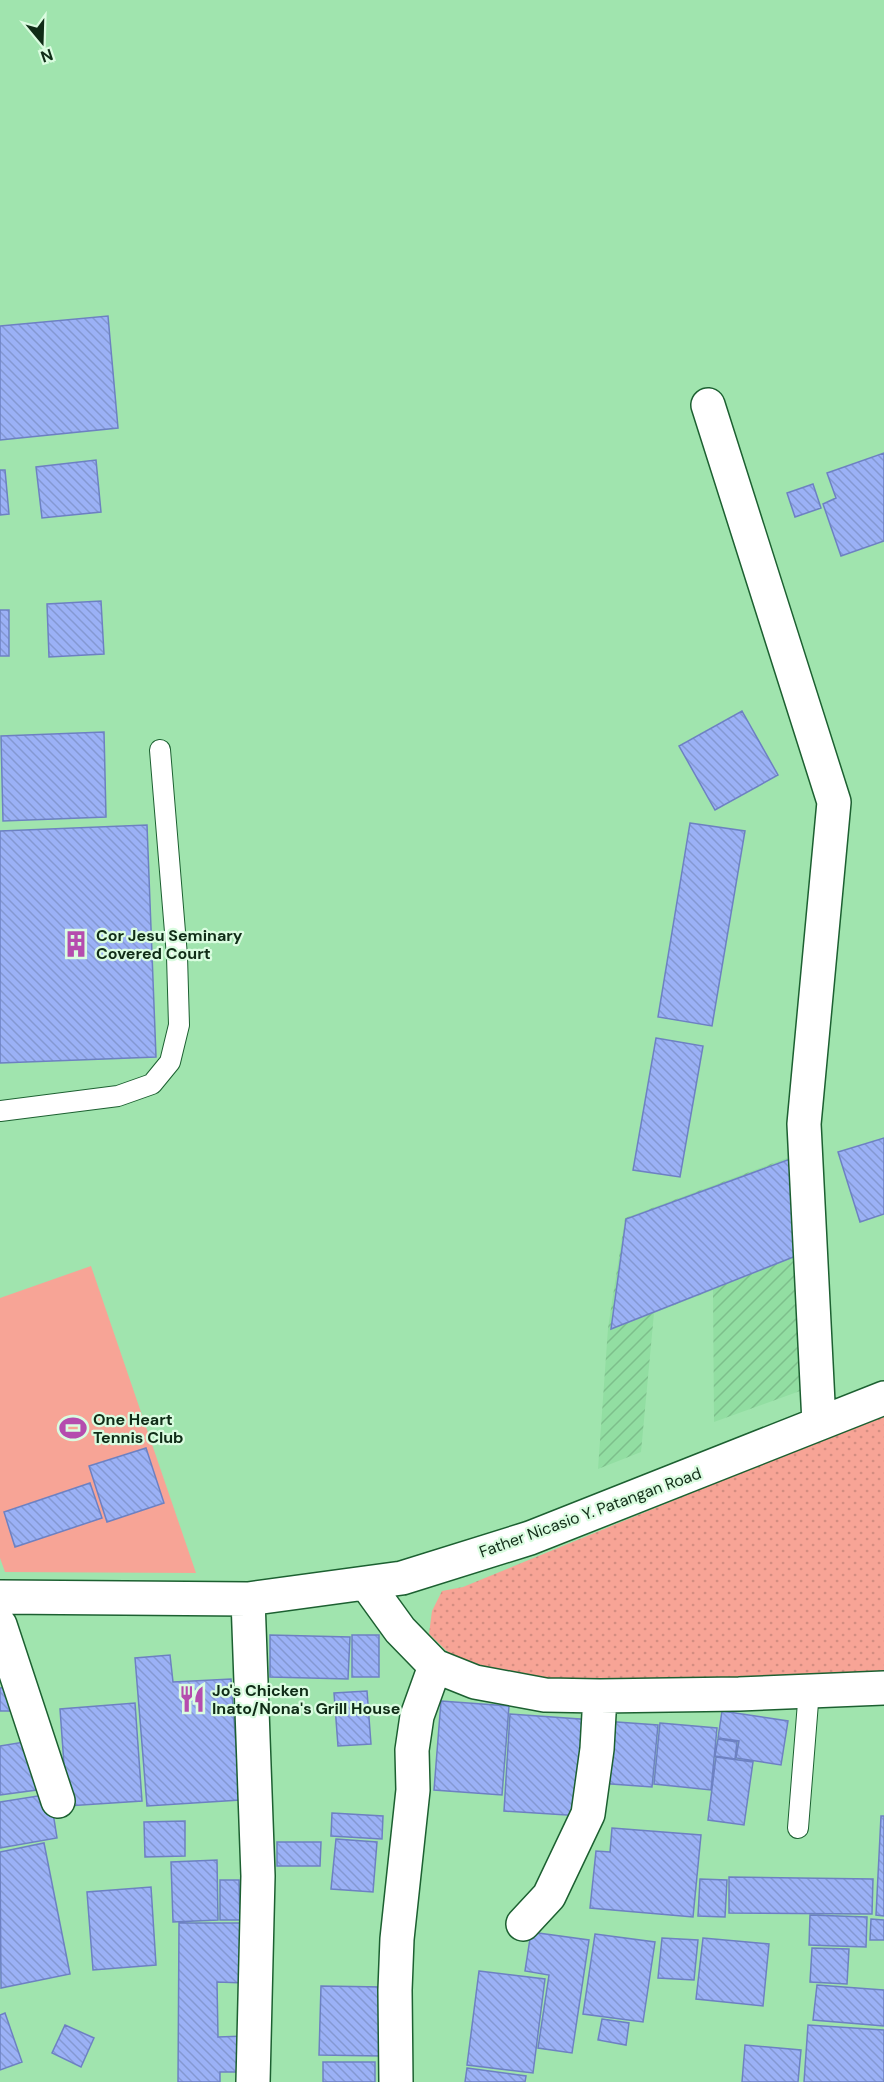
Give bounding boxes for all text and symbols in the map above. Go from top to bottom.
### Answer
north arrow [12,12,72,72]
text: N [38,44,56,68]
place label: Cor Jesu Seminary Covered Court [96,925,243,964]
building icon: Cor Jesu Seminary Covered Court [61,929,91,959]
place label: One Heart Tennis Club [93,1409,184,1448]
sports icon: One Heart Tennis Club [58,1413,88,1443]
street label: Father Nicasio Y. Patangan Road [476,1462,704,1562]
place label: Jo's Chicken Inato/Nona's Grill House [212,1680,400,1719]
restaurant icon: Jo's Chicken Inato/Nona's Grill House [177,1684,207,1714]

